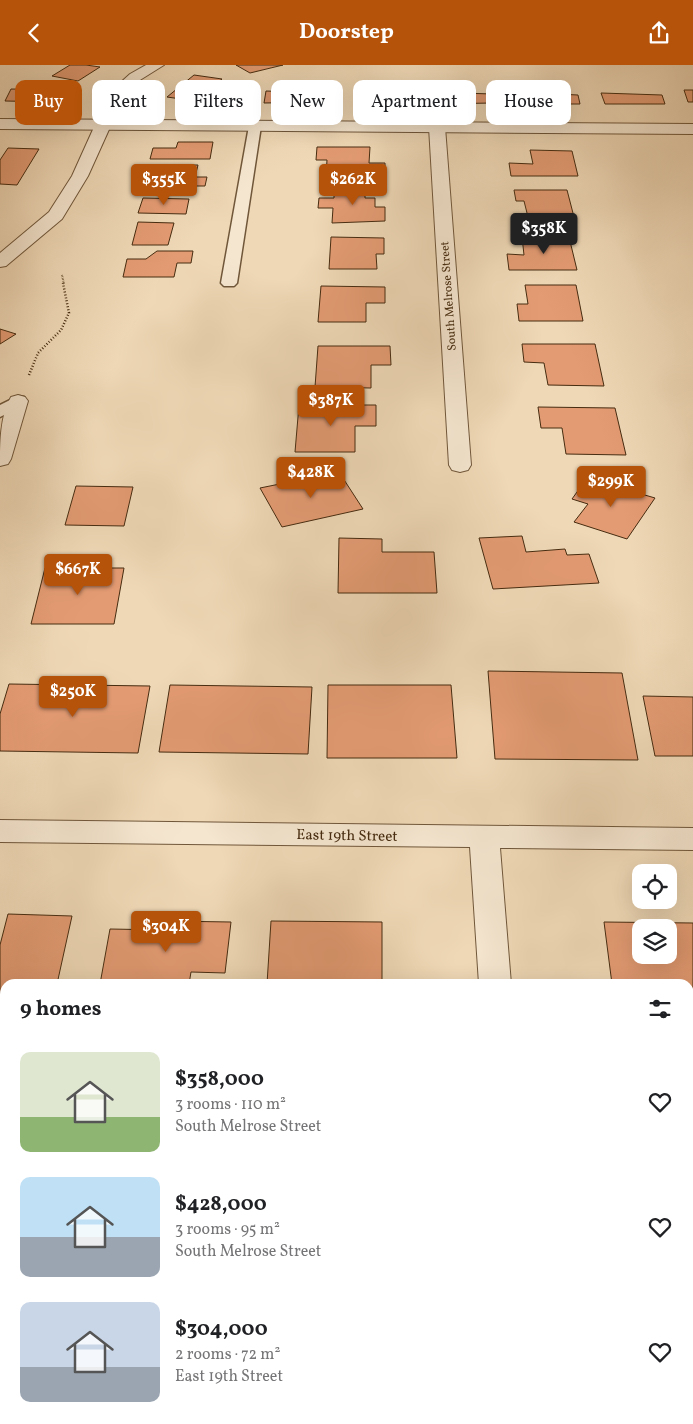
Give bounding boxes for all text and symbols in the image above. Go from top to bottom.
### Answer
text: Doorstep [299,17,394,48]
icon: back [20,19,48,47]
icon: share [645,19,673,47]
chip: Buy [15,80,82,125]
chip: Rent [92,80,165,125]
chip: Filters [175,80,261,125]
chip: New [271,80,343,125]
chip: Apartment [353,80,476,125]
chip: House [486,80,571,125]
pin: $355K [129,163,199,206]
pin: $262K [318,163,388,206]
text: $355K [142,169,186,191]
text: $262K [330,169,376,191]
pin: $358K [509,213,579,255]
text: $358K [521,218,567,240]
street label: South Melrose Street [437,241,461,351]
pin: $387K [296,385,366,427]
text: $387K [308,390,354,412]
pin: $428K [276,457,346,499]
text: $428K [287,462,335,484]
pin: $299K [576,465,646,508]
text: $299K [588,471,634,493]
pin: $667K [43,553,113,596]
text: $667K [55,559,101,581]
pin: $250K [38,675,108,718]
text: $250K [50,681,96,703]
street label: East 19th Street [296,825,398,848]
map controls [632,864,677,964]
button: locate [632,864,677,909]
pin: $304K [131,911,201,953]
text: $304K [142,916,190,938]
button: layers [632,919,677,964]
text: 9 homes [20,995,101,1024]
icon: filters [646,995,674,1023]
text: $358,000 [175,1065,264,1094]
icon: home [60,1072,120,1132]
icon: heart [646,1088,674,1116]
text: 3 rooms · 110 m² [175,1094,286,1116]
text: South Melrose Street [175,1116,321,1138]
text: $428,000 [175,1190,267,1219]
icon: home [60,1197,120,1257]
icon: heart [646,1213,674,1241]
text: 3 rooms · 95 m² [175,1219,280,1241]
text: South Melrose Street [175,1241,321,1263]
text: $304,000 [175,1315,268,1344]
icon: home [60,1322,120,1382]
icon: heart [646,1338,674,1366]
text: 2 rooms · 72 m² [175,1344,280,1366]
text: East 19th Street [175,1366,283,1388]

